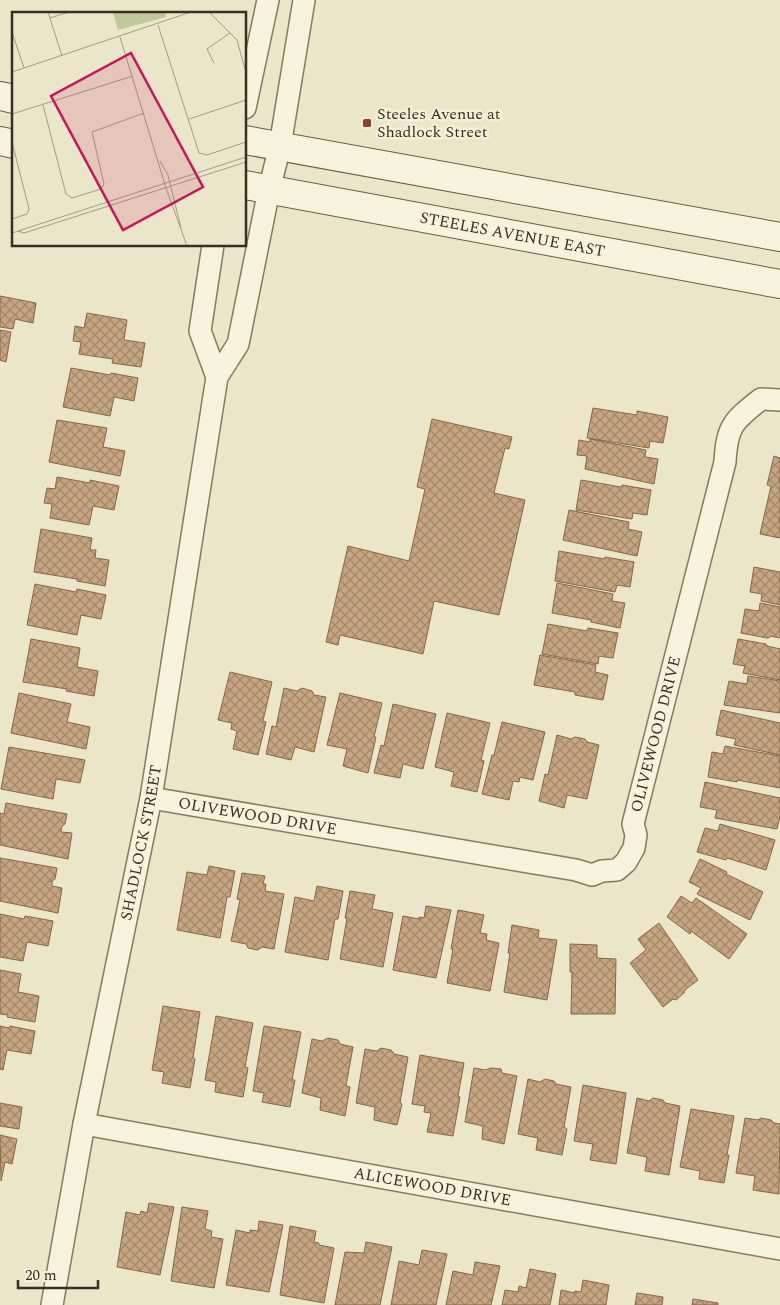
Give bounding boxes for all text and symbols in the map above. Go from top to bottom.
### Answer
inset map [12,12,246,246]
place label: Steeles Avenue at Shadlock Street [377,102,501,144]
marker: Steeles Avenue at Shadlock Street [361,117,373,129]
street label: STEELES AVENUE EAST [418,206,607,263]
street label: OLIVEWOOD DRIVE [624,653,687,815]
street label: SHADLOCK STREET [114,763,168,922]
street label: OLIVEWOOD DRIVE [176,791,339,841]
street label: ALICEWOOD DRIVE [352,1161,513,1212]
scale bar [18,1258,98,1290]
text: 20 m [25,1264,57,1287]

